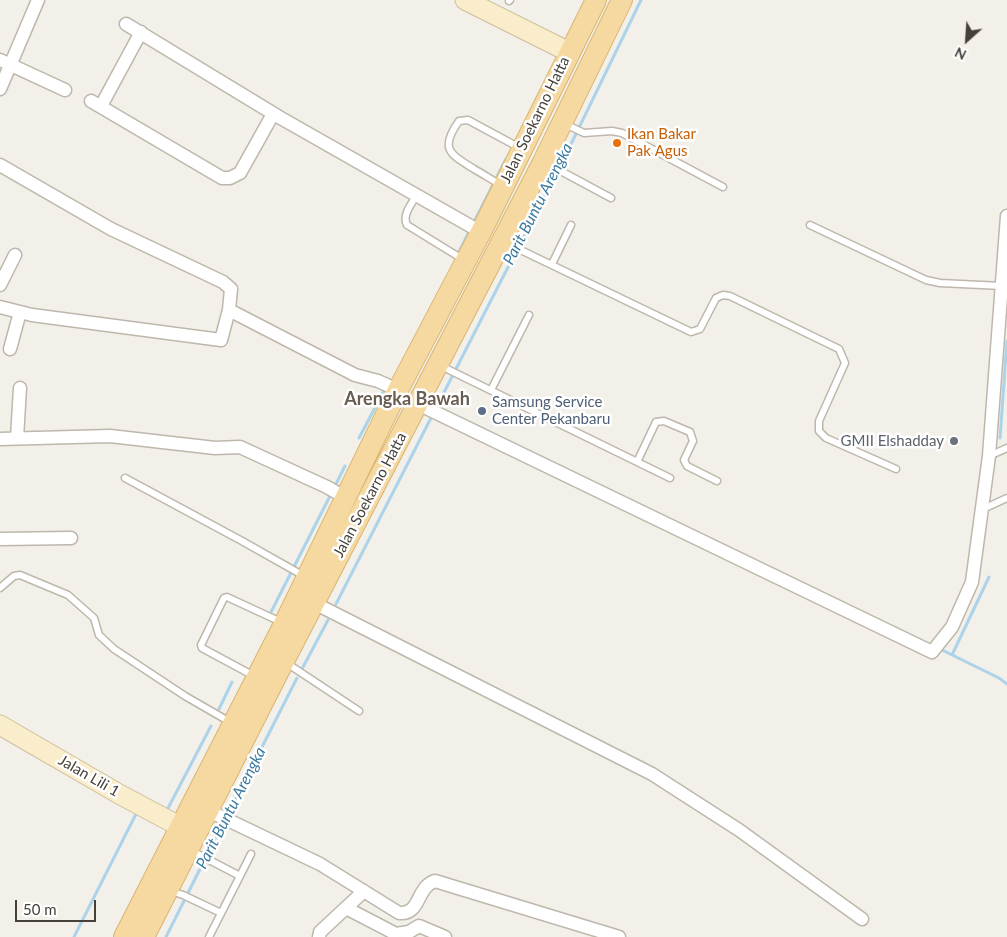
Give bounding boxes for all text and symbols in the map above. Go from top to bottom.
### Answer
north arrow [942,15,992,65]
text: N [952,44,969,64]
street label: Jalan Soekarno Hatta [496,54,574,186]
place label: Ikan Bakar Pak Agus [627,125,696,160]
marker: Ikan Bakar Pak Agus [611,137,623,149]
water label: Parit Buntu Arengka [499,140,577,268]
district label: Arengka Bawah [344,388,470,410]
place label: Samsung Service Center Pekanbaru [492,393,610,428]
marker: Samsung Service Center Pekanbaru [476,405,488,417]
street label: Jalan Soekarno Hatta [329,430,411,560]
place label: GMII Elshadday [841,432,944,450]
marker: GMII Elshadday [948,435,960,447]
water label: Parit Buntu Arengka [192,744,270,872]
street label: Jalan Lili 1 [55,751,123,801]
scale bar [18,890,99,922]
text: 50 m [23,900,57,918]

